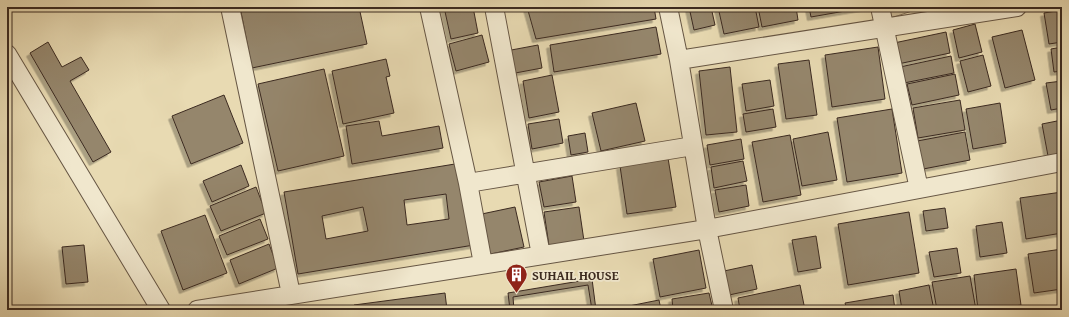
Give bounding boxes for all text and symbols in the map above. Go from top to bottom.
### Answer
building icon: SUHAIL HOUSE [504,262,530,295]
place label: SUHAIL HOUSE [532,266,619,285]

